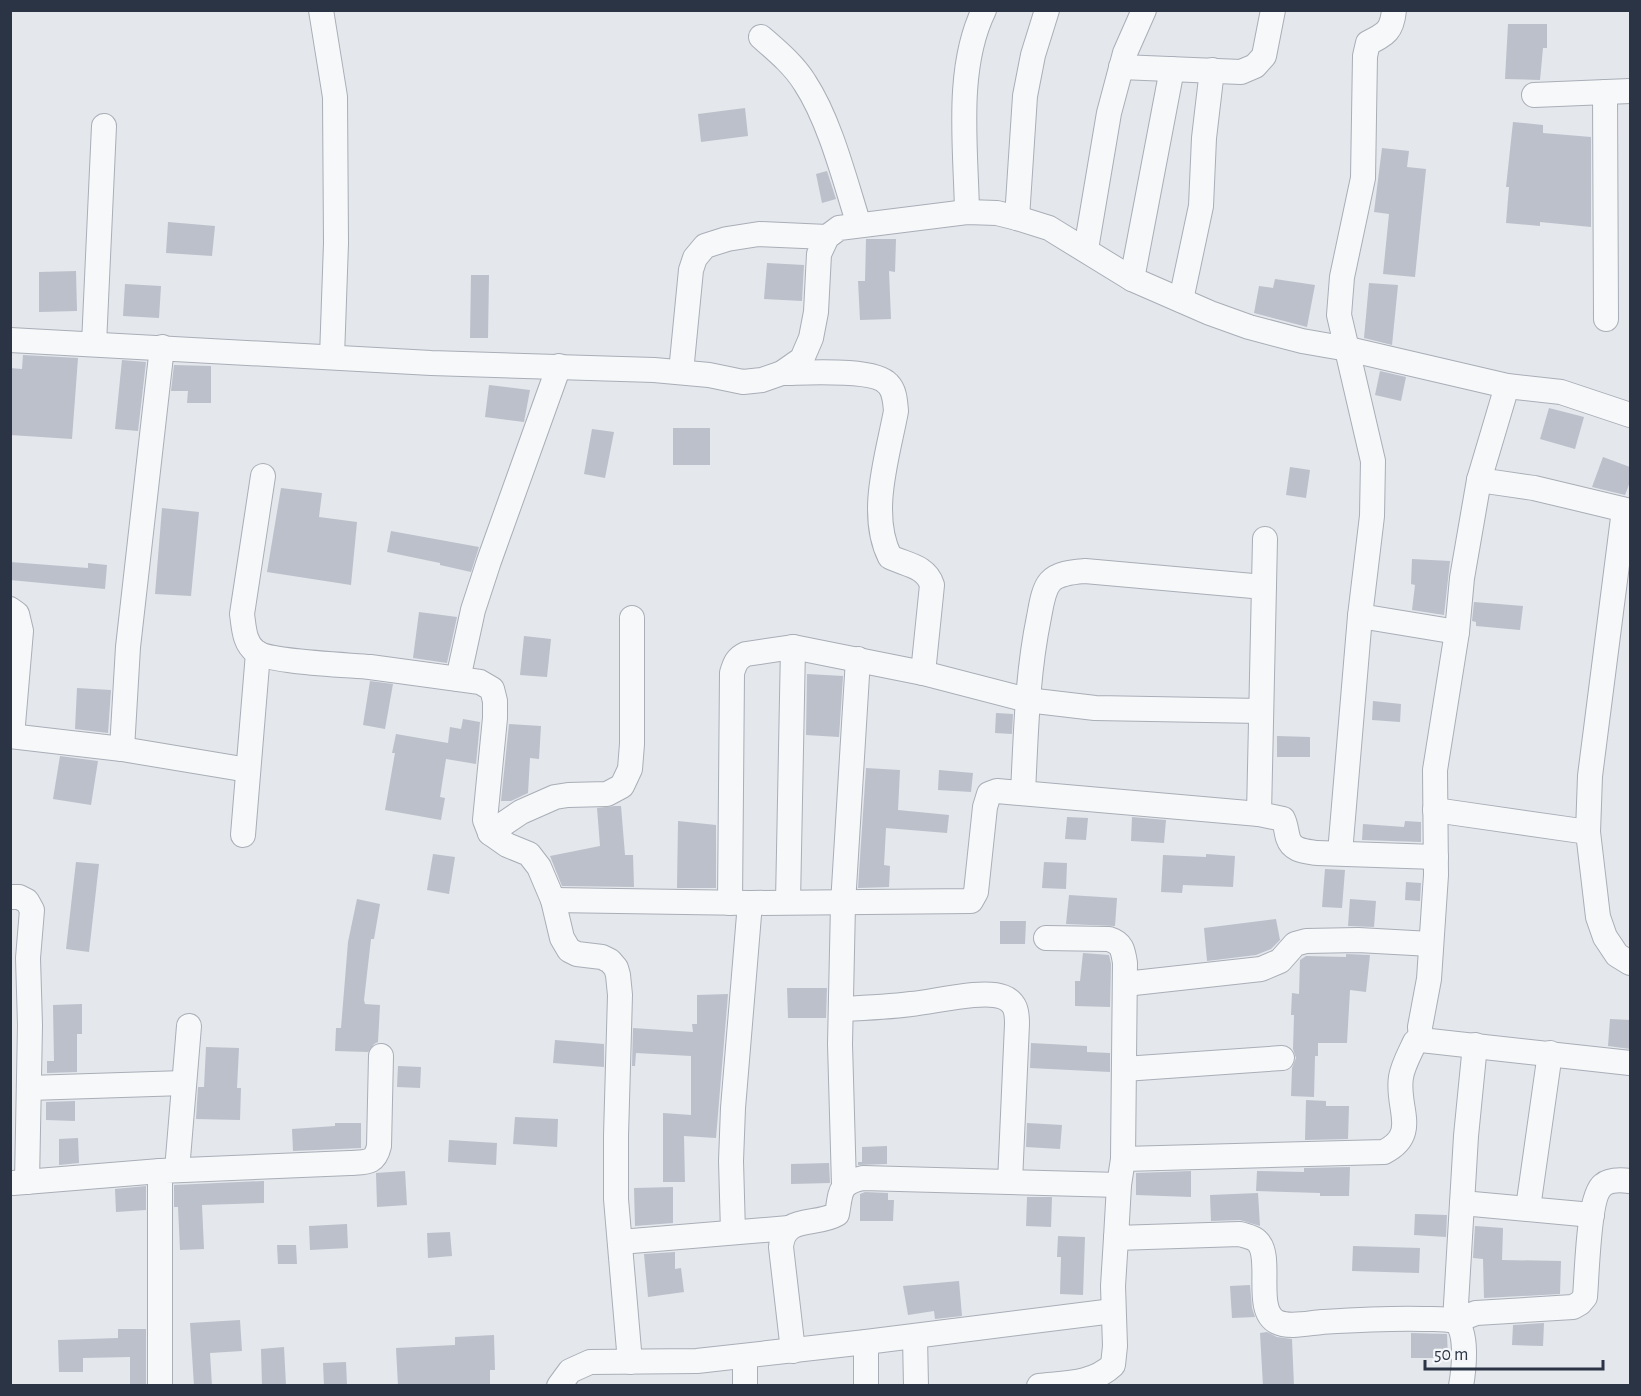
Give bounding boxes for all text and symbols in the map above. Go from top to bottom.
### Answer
scale bar [1425,1333,1604,1371]
text: 50 m [1434,1346,1468,1364]

